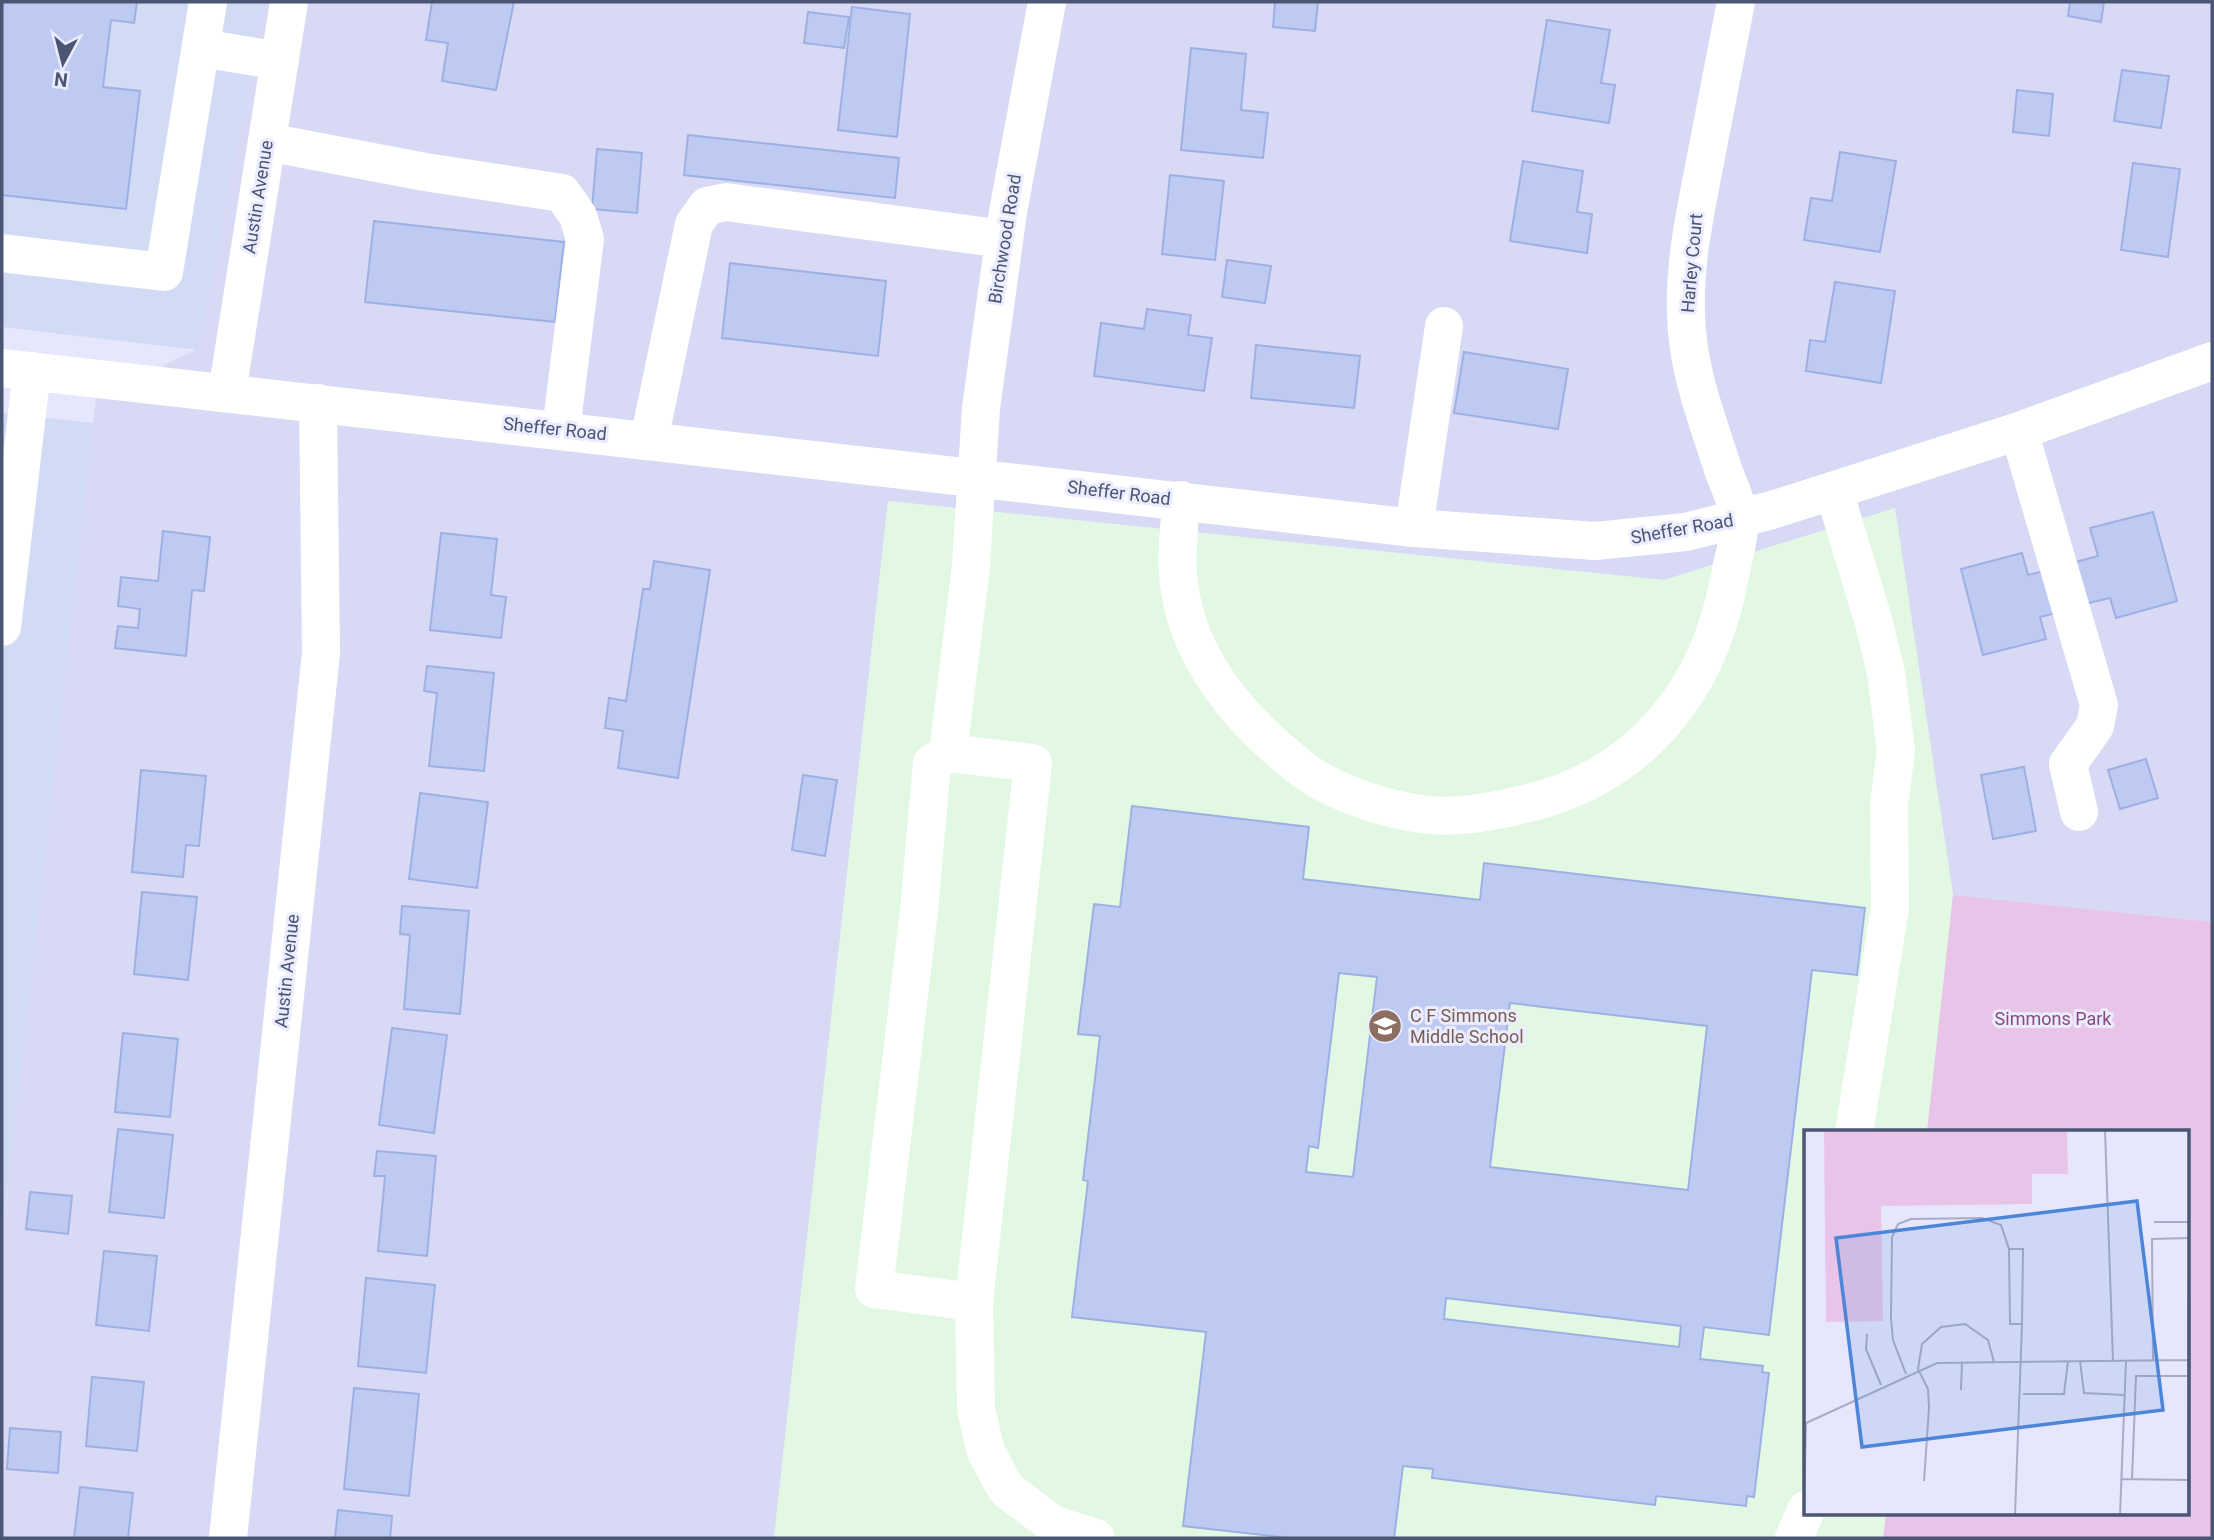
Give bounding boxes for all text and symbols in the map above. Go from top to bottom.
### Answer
north arrow [28,28,98,98]
text: N [53,67,69,92]
street label: Austin Avenue [238,139,277,255]
street label: Birchwood Road [984,173,1025,305]
street label: Harley Court [1677,212,1706,314]
street label: Sheffer Road [502,413,608,444]
street label: Sheffer Road [1066,476,1172,509]
street label: Sheffer Road [1629,509,1735,548]
street label: Austin Avenue [270,913,303,1029]
place label: C F Simmons Middle School [1410,1005,1524,1047]
school or university icon: C F Simmons Middle School [1366,1007,1404,1045]
park label: Simmons Park [1995,1008,2112,1029]
inset map [1804,1130,2190,1516]

